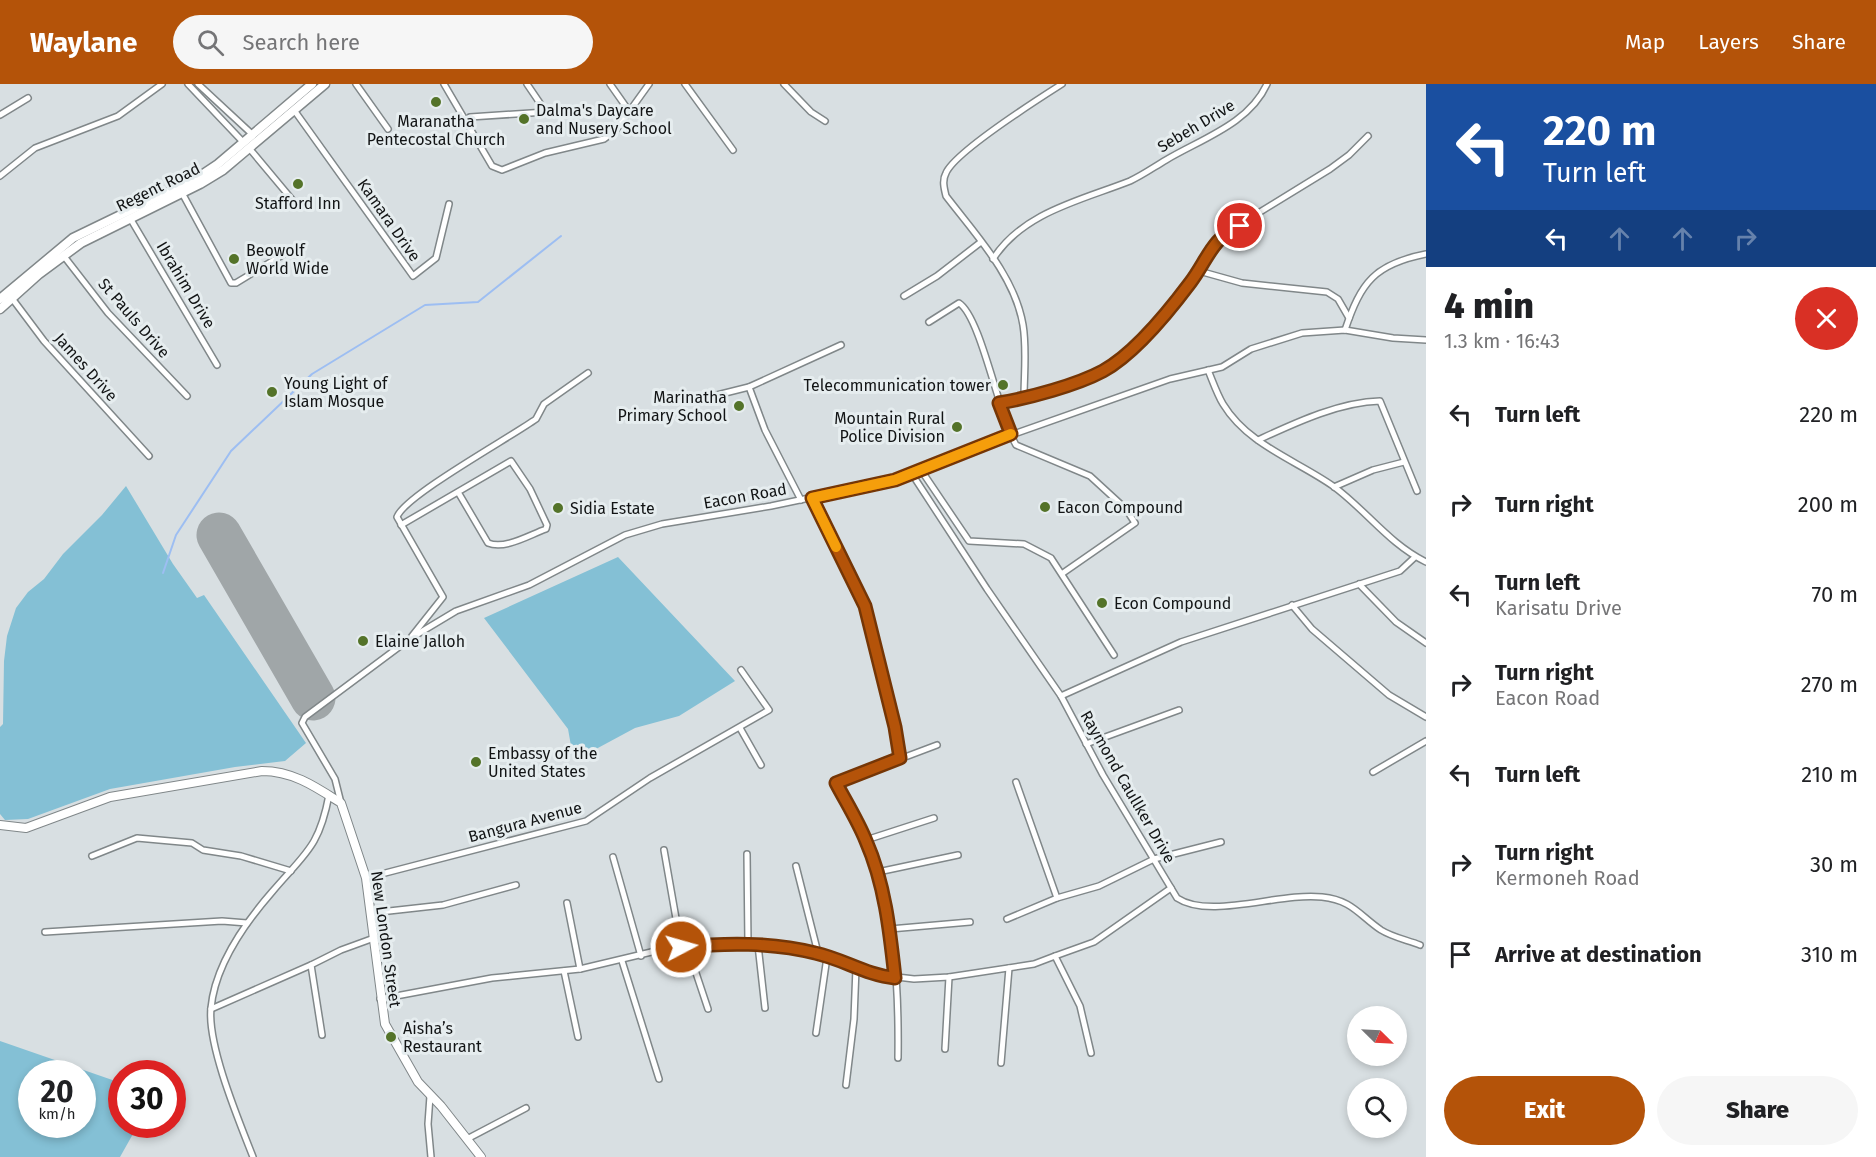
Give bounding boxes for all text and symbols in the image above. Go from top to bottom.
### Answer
search box [173,15,593,69]
text: Waylane [30,26,137,59]
icon: search [194,26,227,59]
text: Search here [242,29,360,56]
text: Map [1625,29,1665,55]
text: Layers [1698,29,1759,55]
text: Share [1792,29,1846,55]
marker: Maranatha Pentecostal Church [429,95,443,109]
street label: Sebeh Drive [1154,96,1238,156]
place label: Dalma's Daycare and Nusery School [536,101,672,138]
text: 220 m [1543,106,1656,156]
icon: left [1444,108,1522,186]
place label: Maranatha Pentecostal Church [367,112,505,149]
marker: Dalma's Daycare and Nusery School [517,112,531,126]
text: Turn left [1543,157,1646,189]
street label: Regent Road [113,158,203,216]
street label: Kamara Drive [354,175,424,265]
marker: Stafford Inn [291,177,305,191]
place label: Stafford Inn [255,194,341,213]
pin [1214,200,1265,251]
icon: arrive [1223,209,1256,242]
icon: left [1540,222,1573,255]
icon: ahead [1603,222,1636,255]
icon: ahead [1666,222,1699,255]
icon: right [1729,222,1762,255]
street label: Ibrahim Drive [153,238,219,332]
place label: Beowolf World Wide [246,241,329,278]
marker: Beowolf World Wide [227,252,241,266]
street label: St Pauls Drive [94,274,174,362]
text: 4 min [1444,284,1534,328]
button: close [1795,287,1858,350]
street label: James Drive [50,329,122,405]
text: 1.3 km · 16:43 [1444,329,1560,353]
place label: Young Light of Islam Mosque [284,374,389,411]
place label: Telecommunication tower [804,376,992,395]
marker: Telecommunication tower [996,378,1010,392]
marker: Young Light of Islam Mosque [265,385,279,399]
place label: Marinatha Primary School [618,388,727,425]
icon: left [1444,398,1477,431]
marker: Marinatha Primary School [732,399,746,413]
text: Turn left [1495,401,1580,428]
text: 220 m [1799,401,1858,428]
place label: Mountain Rural Police Division [834,409,945,446]
marker: Mountain Rural Police Division [950,420,964,434]
street label: Eacon Road [702,479,788,513]
icon: right [1444,488,1477,521]
text: Turn right [1495,491,1594,518]
text: 200 m [1798,491,1858,518]
place label: Eacon Compound [1057,498,1183,517]
place label: Sidia Estate [570,499,655,518]
marker: Eacon Compound [1038,500,1052,514]
marker: Sidia Estate [551,501,565,515]
text: Turn left [1495,569,1580,596]
icon: left [1444,578,1477,611]
text: 70 m [1812,581,1858,608]
place label: Econ Compound [1114,594,1231,613]
marker: Econ Compound [1095,596,1109,610]
text: Karisatu Drive [1495,596,1622,620]
place label: Elaine Jalloh [375,632,465,651]
marker: Elaine Jalloh [356,634,370,648]
text: Turn right [1495,659,1594,686]
icon: right [1444,668,1477,701]
text: 270 m [1801,671,1858,698]
text: Eacon Road [1495,686,1600,710]
street label: Raymond Caullker Drive [1077,707,1179,867]
place label: Embassy of the United States [488,744,597,781]
marker: Embassy of the United States [469,755,483,769]
icon: left [1444,758,1477,791]
text: Turn left [1495,761,1580,788]
text: 210 m [1801,761,1858,788]
street label: Bangura Avenue [466,798,584,846]
text: Turn right [1495,839,1594,866]
icon: right [1444,848,1477,881]
text: 30 m [1810,851,1858,878]
text: Kermoneh Road [1495,866,1640,890]
street label: New London Street [367,870,405,1009]
position arrow [649,915,713,979]
icon: arrive [1444,938,1477,971]
text: Arrive at destination [1495,941,1702,968]
text: 310 m [1801,941,1858,968]
north arrow [1347,1006,1407,1066]
map controls [1347,1006,1407,1138]
place label: Aisha’s Restaurant [403,1019,482,1056]
marker: Aisha’s Restaurant [384,1030,398,1044]
speed limit sign: 30 [108,1060,186,1138]
text: 20 [40,1074,74,1110]
button: Exit [1444,1076,1645,1145]
button: Share [1657,1076,1858,1145]
button: search [1347,1078,1407,1138]
text: km/h [38,1105,76,1123]

